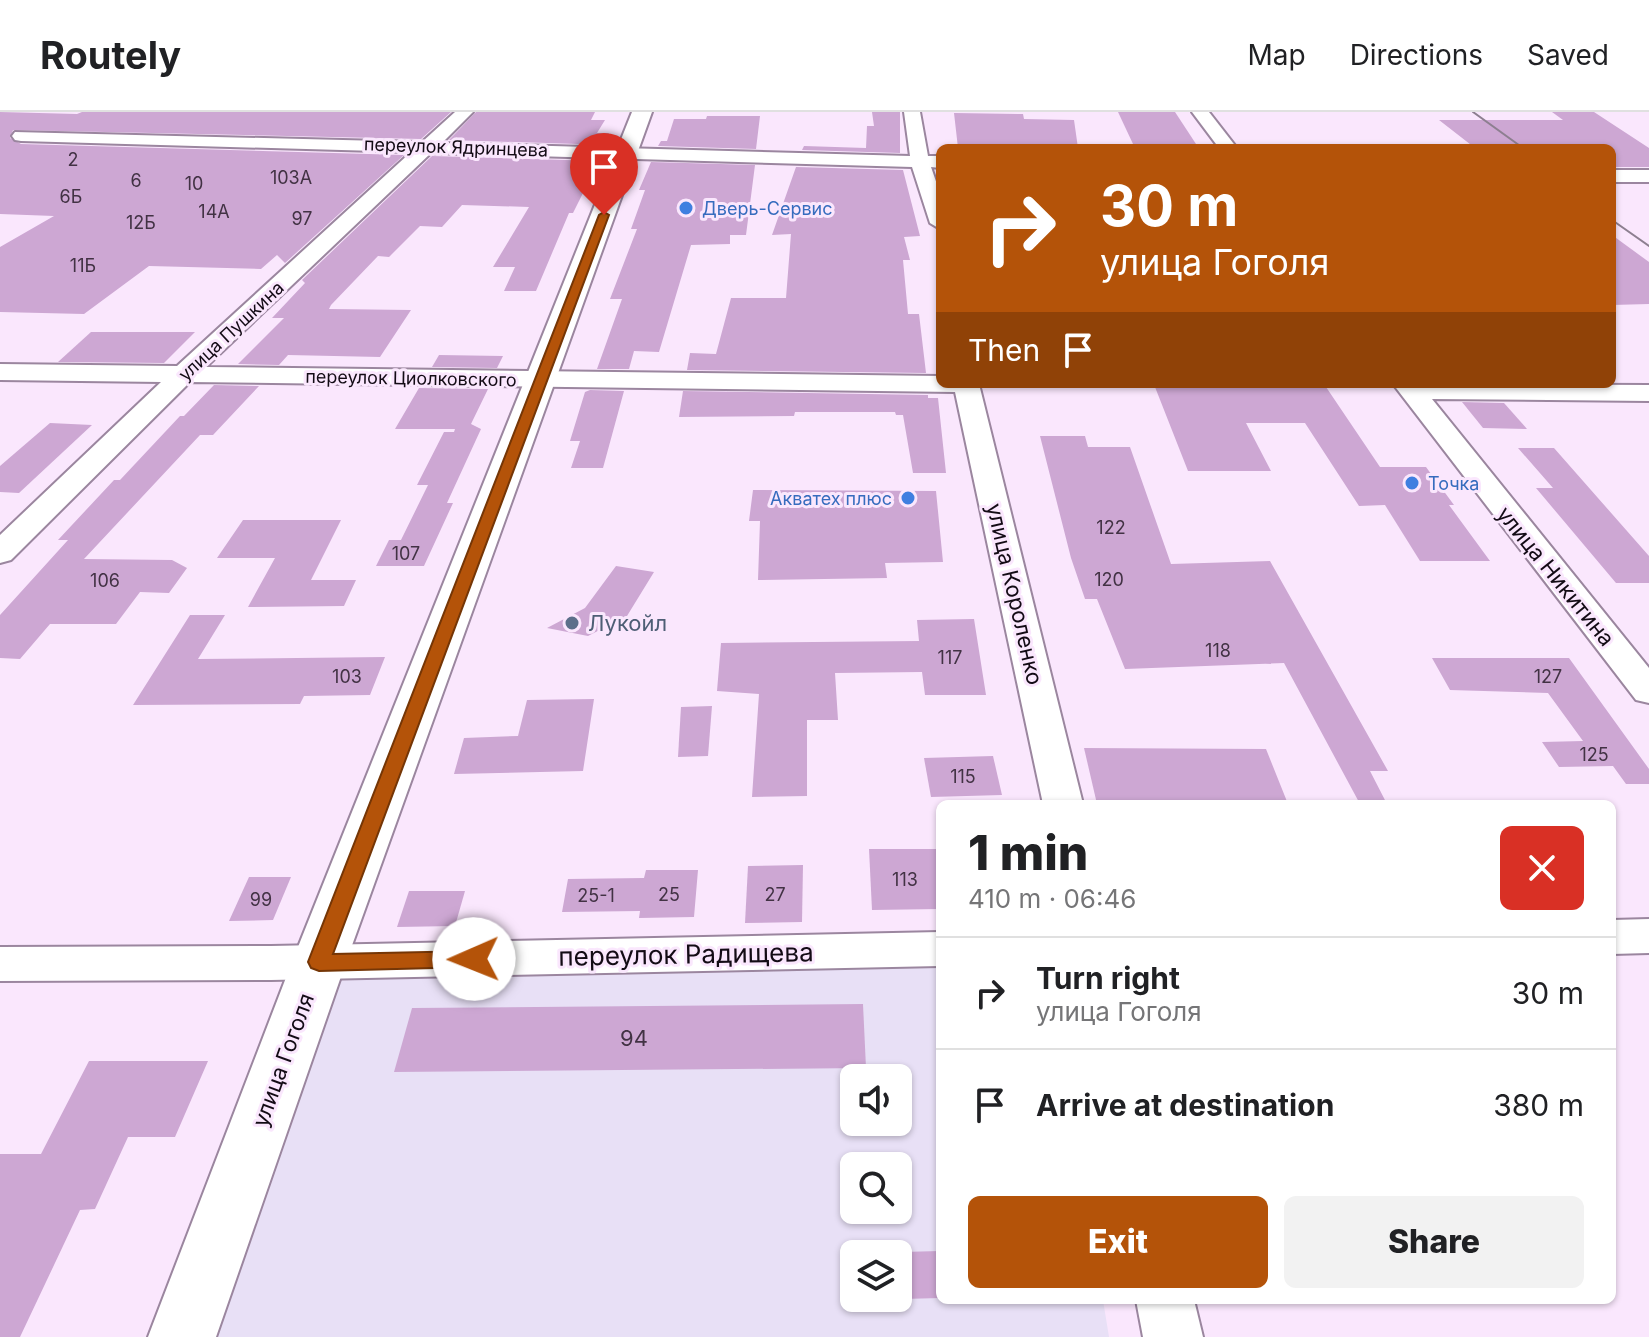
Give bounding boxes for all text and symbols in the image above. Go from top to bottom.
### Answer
text: Routely [40,32,181,78]
text: Map [1247,38,1306,72]
text: Directions [1350,38,1483,72]
text: Saved [1527,38,1609,72]
street label: переулок Ядринцева [364,133,548,161]
pin [570,133,638,215]
icon: arrive [582,145,626,189]
house number: 2 [68,149,78,170]
house number: 103А [270,167,312,188]
house number: 6 [130,170,142,191]
text: 30 m [1100,172,1238,240]
house number: 10 [185,173,203,194]
icon: right [968,176,1072,280]
house number: 6Б [60,186,82,207]
place label: Дверь-Сервис [702,198,833,219]
marker: Дверь-Сервис [677,199,695,217]
house number: 14А [198,201,230,222]
house number: 97 [292,208,313,229]
house number: 12Б [126,212,156,233]
text: улица Гоголя [1100,240,1329,284]
house number: 11Б [70,255,96,276]
street label: улица Пушкина [174,277,288,385]
icon: arrive [1056,328,1100,372]
text: Then [968,332,1040,368]
street label: переулок Циолковского [305,366,517,390]
place label: Точка [1428,473,1479,494]
marker: Точка [1403,474,1421,492]
place label: Акватех плюс [770,488,892,509]
marker: Акватех плюс [899,489,917,507]
street label: улица Короленко [981,501,1049,687]
street label: улица Никитина [1492,501,1620,651]
house number: 122 [1096,517,1126,538]
house number: 107 [392,543,420,564]
house number: 120 [1094,569,1124,590]
house number: 106 [90,570,120,591]
place label: Лукойл [588,610,667,636]
marker: Лукойл [563,614,581,632]
house number: 118 [1205,640,1231,661]
house number: 117 [938,647,962,668]
house number: 103 [332,666,362,687]
house number: 127 [1534,666,1562,687]
house number: 125 [1579,744,1609,765]
house number: 115 [950,766,976,787]
text: 1 min [968,823,1088,882]
button: close [1500,826,1584,910]
house number: 113 [892,869,918,890]
text: 410 m · 06:46 [968,883,1136,914]
house number: 25 [658,884,680,905]
house number: 27 [764,884,786,905]
house number: 25-1 [577,885,615,906]
house number: 99 [250,889,272,910]
position arrow [432,917,516,1001]
street label: переулок Радищева [558,936,814,972]
text: Turn right [1036,960,1180,996]
icon: right [968,971,1012,1015]
text: 30 m [1512,975,1584,1011]
street label: улица Гоголя [247,990,319,1130]
text: улица Гоголя [1036,996,1202,1027]
house number: 94 [620,1025,648,1051]
map controls [840,1064,912,1312]
button: sound [840,1064,912,1136]
icon: arrive [968,1083,1012,1127]
text: Arrive at destination [1036,1087,1334,1123]
text: 380 m [1493,1087,1584,1123]
button: search [840,1152,912,1224]
button: Exit [968,1196,1268,1288]
button: Share [1284,1196,1584,1288]
button: layers [840,1240,912,1312]

